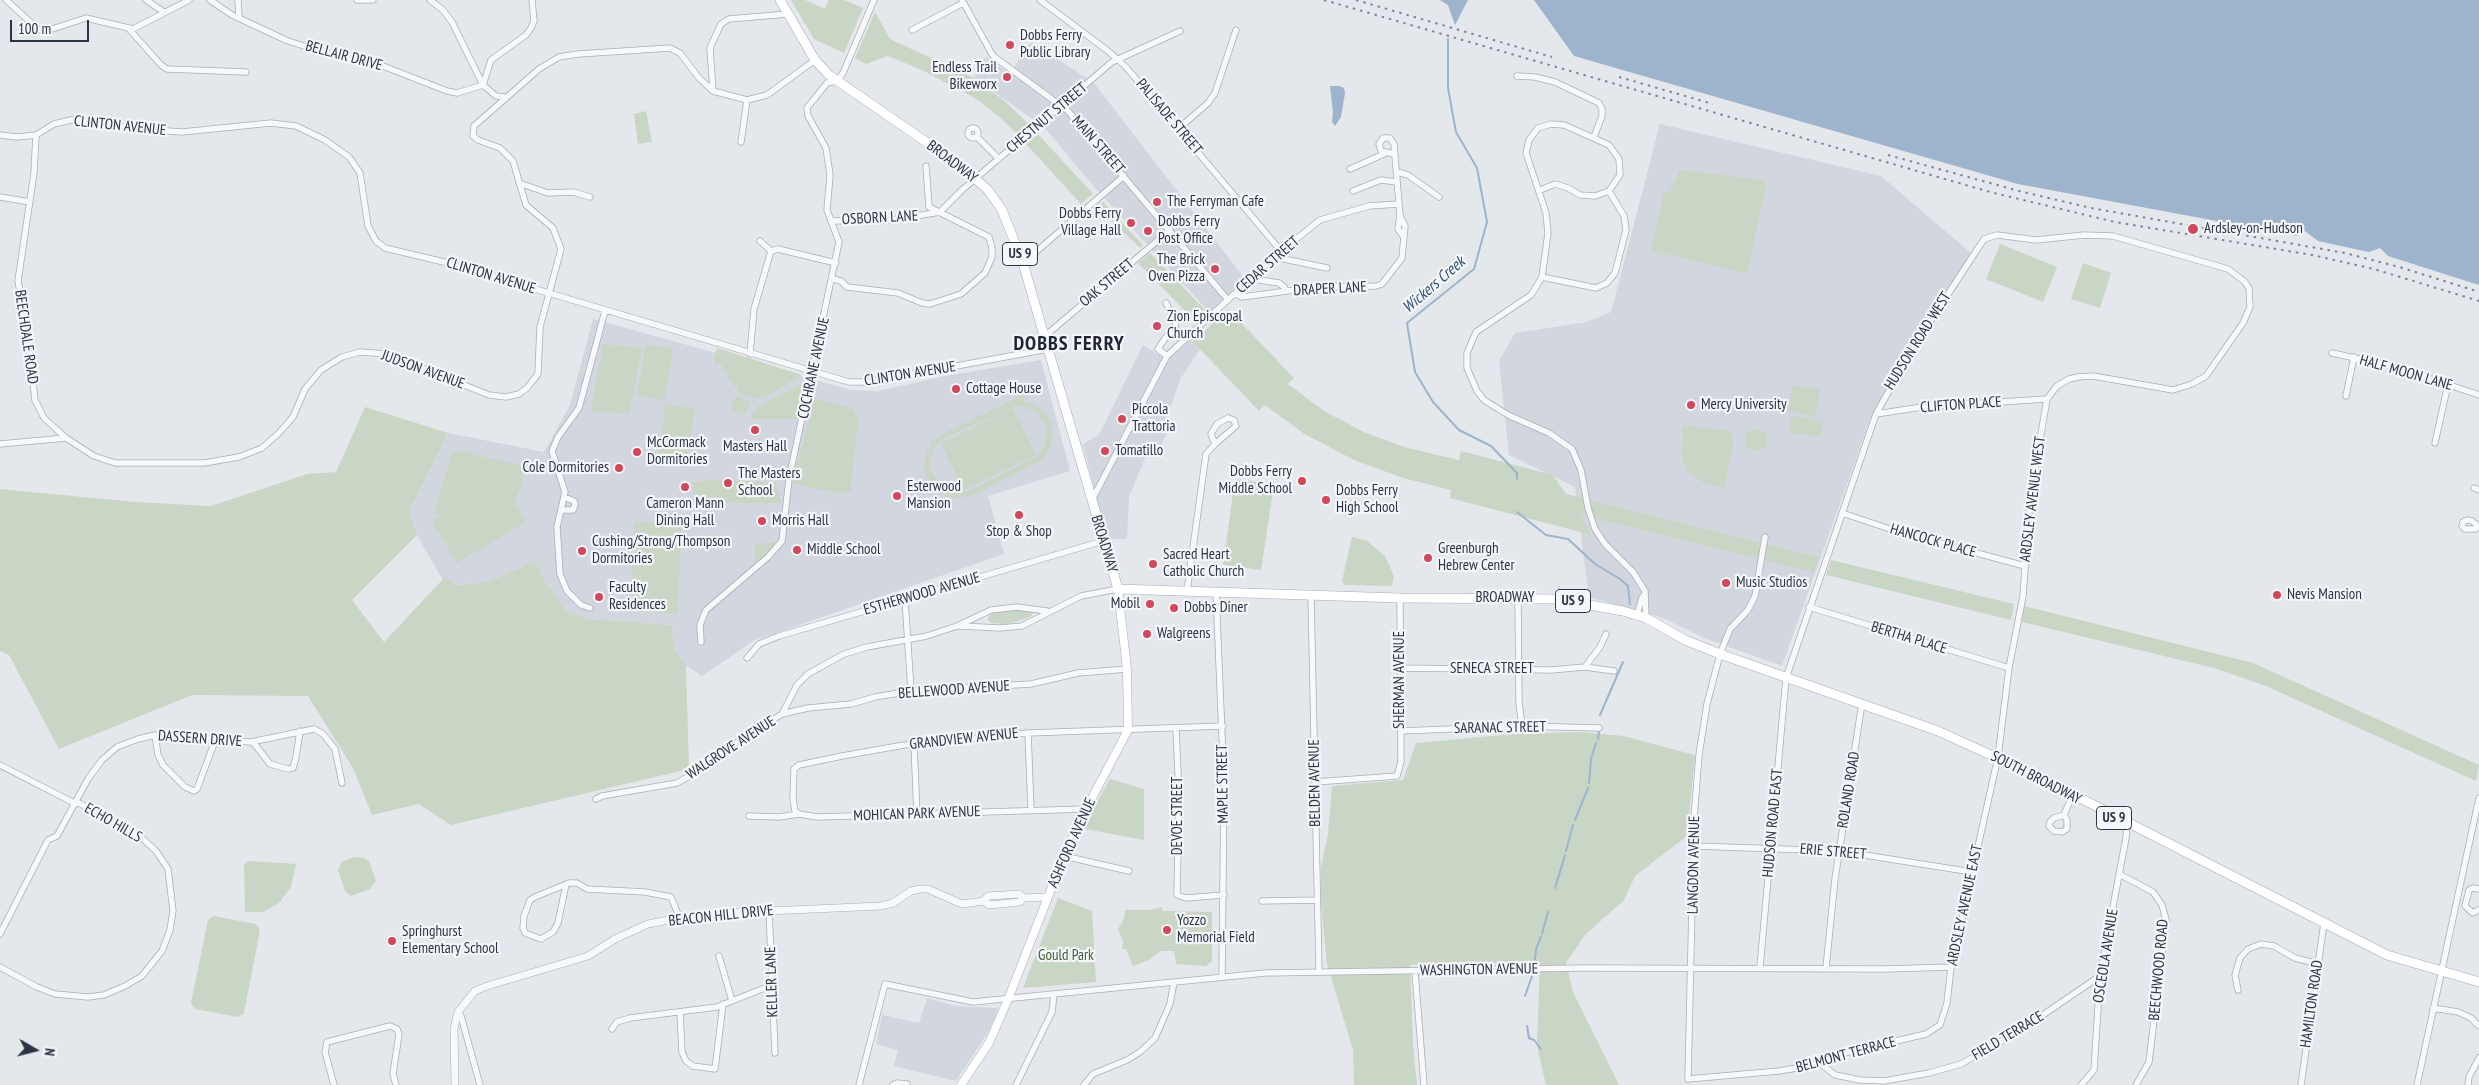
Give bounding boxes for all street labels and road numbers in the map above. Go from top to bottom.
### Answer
street label: BELLAIR DRIVE [304,37,384,75]
street label: PALISADE STREET [1132,75,1206,159]
street label: CHESTNUT STREET [1003,79,1091,157]
street label: CLINTON AVENUE [73,112,167,140]
street label: MAIN STREET [1068,112,1128,178]
street label: BROADWAY [923,137,981,187]
street label: OSBORN LANE [841,207,919,229]
street label: CEDAR STREET [1233,233,1303,297]
road number: US 9 [1002,242,1038,266]
street label: CLINTON AVENUE [444,254,538,298]
street label: OAK STREET [1076,255,1138,311]
street label: DRAPER LANE [1293,278,1367,300]
street label: BEECHDALE ROAD [10,289,42,385]
street label: HUDSON ROAD WEST [1881,289,1955,393]
street label: COCHRANE AVENUE [794,315,834,421]
street label: JUDSON AVENUE [379,347,467,393]
street label: HALF MOON LANE [2357,351,2455,395]
street label: CLINTON AVENUE [863,358,957,390]
street label: CLIFTON PLACE [1920,393,2002,417]
street label: ARDSLEY AVENUE WEST [2016,435,2050,563]
street label: BROADWAY [1087,513,1121,575]
street label: HANCOCK PLACE [1888,520,1978,562]
street label: ESTHERWOOD AVENUE [862,569,982,619]
street label: BROADWAY [1475,589,1535,607]
road number: US 9 [1556,590,1590,612]
street label: BERTHA PLACE [1869,618,1949,658]
street label: SHERMAN AVENUE [1391,631,1409,729]
street label: SENECA STREET [1450,660,1534,678]
street label: BELLEWOOD AVENUE [898,677,1010,703]
street label: WALGROVE AVENUE [683,712,779,784]
street label: SARANAC STREET [1454,718,1546,738]
street label: GRANDVIEW AVENUE [909,724,1019,754]
street label: DASSERN DRIVE [157,727,243,751]
street label: BELDEN AVENUE [1305,739,1325,827]
street label: MAPLE STREET [1213,744,1233,824]
street label: SOUTH BROADWAY [1988,747,2084,809]
street label: ROLAND ROAD [1834,750,1864,830]
street label: HUDSON ROAD EAST [1759,768,1787,878]
street label: DEVOE STREET [1169,777,1187,855]
street label: ASHFORD AVENUE [1044,795,1100,891]
street label: ECHO HILLS [81,799,145,847]
street label: MOHICAN PARK AVENUE [853,803,981,825]
road number: US 9 [2096,806,2132,830]
street label: LANGDON AVENUE [1684,816,1704,914]
street label: ERIE STREET [1799,840,1867,864]
street label: ARDSLEY AVENUE EAST [1943,843,1987,967]
street label: BEACON HILL DRIVE [668,902,774,930]
street label: OSCEOLA AVENUE [2090,908,2122,1004]
street label: BEECHWOOD ROAD [2146,918,2172,1022]
street label: KELLER LANE [762,946,782,1018]
street label: HAMILTON ROAD [2297,959,2327,1049]
street label: WASHINGTON AVENUE [1420,960,1538,980]
street label: FIELD TERRACE [1969,1008,2047,1064]
street label: BELMONT TERRACE [1794,1033,1898,1077]

